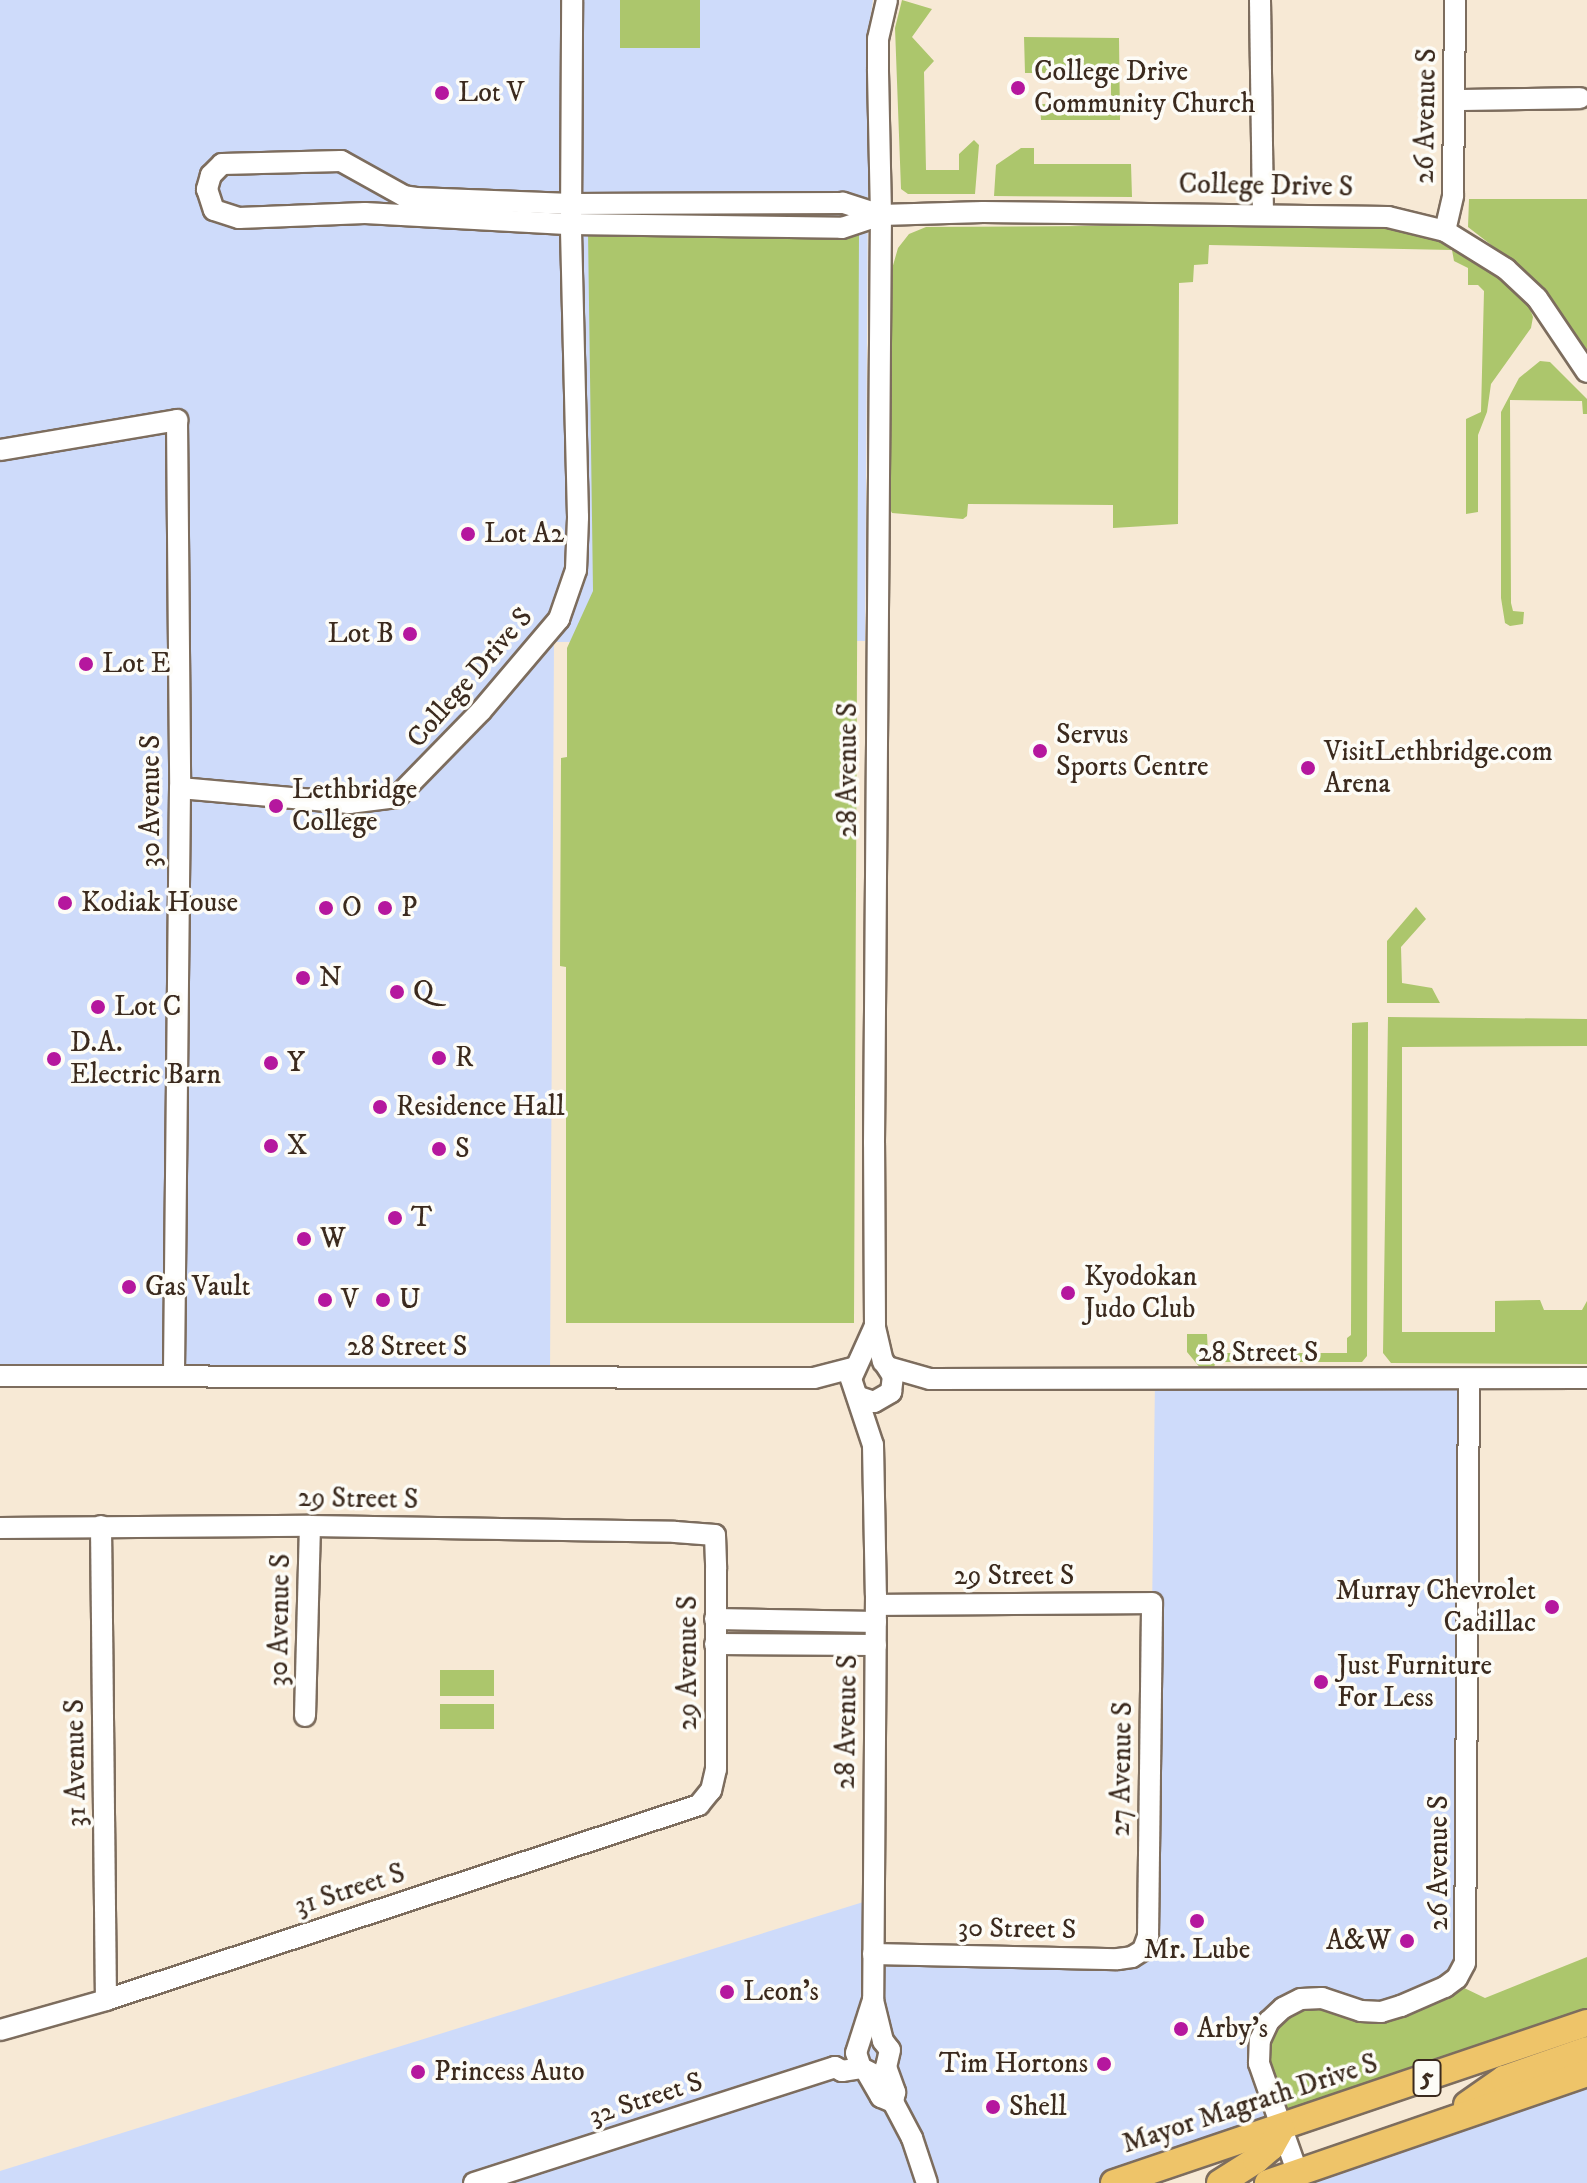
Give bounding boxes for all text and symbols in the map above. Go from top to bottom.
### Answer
street label: 26 Avenue S [1408,48,1444,184]
place label: College Drive Community Church [1034,55,1255,121]
place label: Lot V [458,76,524,110]
marker: College Drive Community Church [1009,79,1027,97]
marker: Lot V [433,84,451,102]
street label: College Drive S [1178,168,1354,204]
place label: Lot A2 [484,517,564,551]
marker: Lot A2 [459,525,477,543]
street label: College Drive S [400,601,540,755]
place label: Lot B [328,617,394,651]
marker: Lot B [401,625,419,643]
place label: Lot E [102,647,171,681]
marker: Lot E [77,655,95,673]
street label: 28 Avenue S [831,702,865,838]
place label: Servus Sports Centre [1056,718,1209,784]
street label: 30 Avenue S [134,735,168,867]
place label: VisitLethbridge.com Arena [1324,735,1553,801]
marker: Servus Sports Centre [1031,742,1049,760]
marker: VisitLethbridge.com Arena [1299,759,1317,777]
place label: Lethbridge College [292,773,417,839]
marker: Lethbridge College [267,797,285,815]
place label: Kodiak House [81,886,238,920]
place label: O [342,891,362,925]
place label: P [401,891,417,925]
marker: Kodiak House [56,894,74,912]
marker: O [317,899,335,917]
marker: P [376,899,394,917]
place label: N [319,961,342,995]
marker: N [294,969,312,987]
place label: Q [413,975,434,1009]
marker: Q [388,983,406,1001]
place label: Lot C [114,990,181,1024]
marker: Lot C [89,998,107,1016]
place label: D.A. Electric Barn [70,1026,221,1092]
place label: R [455,1041,474,1075]
place label: Y [287,1046,305,1080]
marker: R [430,1049,448,1067]
marker: D.A. Electric Barn [45,1050,63,1068]
marker: Y [262,1054,280,1072]
place label: Residence Hall [396,1090,565,1124]
marker: Residence Hall [371,1098,389,1116]
place label: X [287,1129,307,1163]
place label: S [455,1132,470,1166]
marker: X [262,1137,280,1155]
marker: S [430,1140,448,1158]
place label: T [411,1201,432,1235]
marker: T [386,1209,404,1227]
place label: W [320,1222,346,1256]
marker: W [295,1230,313,1248]
place label: Kyodokan Judo Club [1084,1260,1197,1326]
place label: Gas Vault [145,1270,250,1304]
marker: Gas Vault [120,1278,138,1296]
place label: V [341,1283,359,1317]
place label: U [399,1283,421,1317]
marker: Kyodokan Judo Club [1059,1284,1077,1302]
marker: V [316,1291,334,1309]
marker: U [374,1291,392,1309]
street label: 28 Street S [347,1330,467,1364]
street label: 28 Street S [1198,1336,1318,1370]
street label: 29 Street S [297,1481,419,1517]
street label: 30 Avenue S [262,1553,298,1687]
street label: 29 Street S [954,1559,1074,1593]
place label: Murray Chevrolet Cadillac [1336,1574,1536,1640]
street label: 29 Avenue S [671,1595,705,1731]
marker: Murray Chevrolet Cadillac [1543,1598,1561,1616]
place label: Just Furniture For Less [1337,1649,1492,1715]
street label: 28 Avenue S [829,1654,865,1790]
marker: Just Furniture For Less [1312,1673,1330,1691]
street label: 31 Avenue S [58,1699,94,1827]
street label: 27 Avenue S [1104,1701,1140,1837]
street label: 26 Avenue S [1422,1795,1456,1931]
street label: 31 Street S [291,1856,409,1924]
street label: 30 Street S [958,1911,1076,1947]
marker: Mr. Lube [1188,1912,1206,1930]
place label: A&W [1326,1924,1391,1958]
marker: A&W [1398,1932,1416,1950]
place label: Mr. Lube [1144,1933,1250,1967]
place label: Leon's [743,1975,819,2009]
marker: Leon's [718,1983,736,2001]
place label: Arby's [1197,2012,1268,2046]
marker: Arby's [1172,2020,1190,2038]
place label: Tim Hortons [939,2047,1088,2081]
street label: Mayor Magrath Drive S [1118,2047,1382,2161]
place label: Princess Auto [434,2055,585,2089]
marker: Tim Hortons [1095,2055,1113,2073]
road number: 5 [1411,2056,1443,2100]
marker: Princess Auto [409,2063,427,2081]
street label: 32 Street S [585,2065,707,2133]
place label: Shell [1009,2090,1067,2124]
marker: Shell [984,2098,1002,2116]

